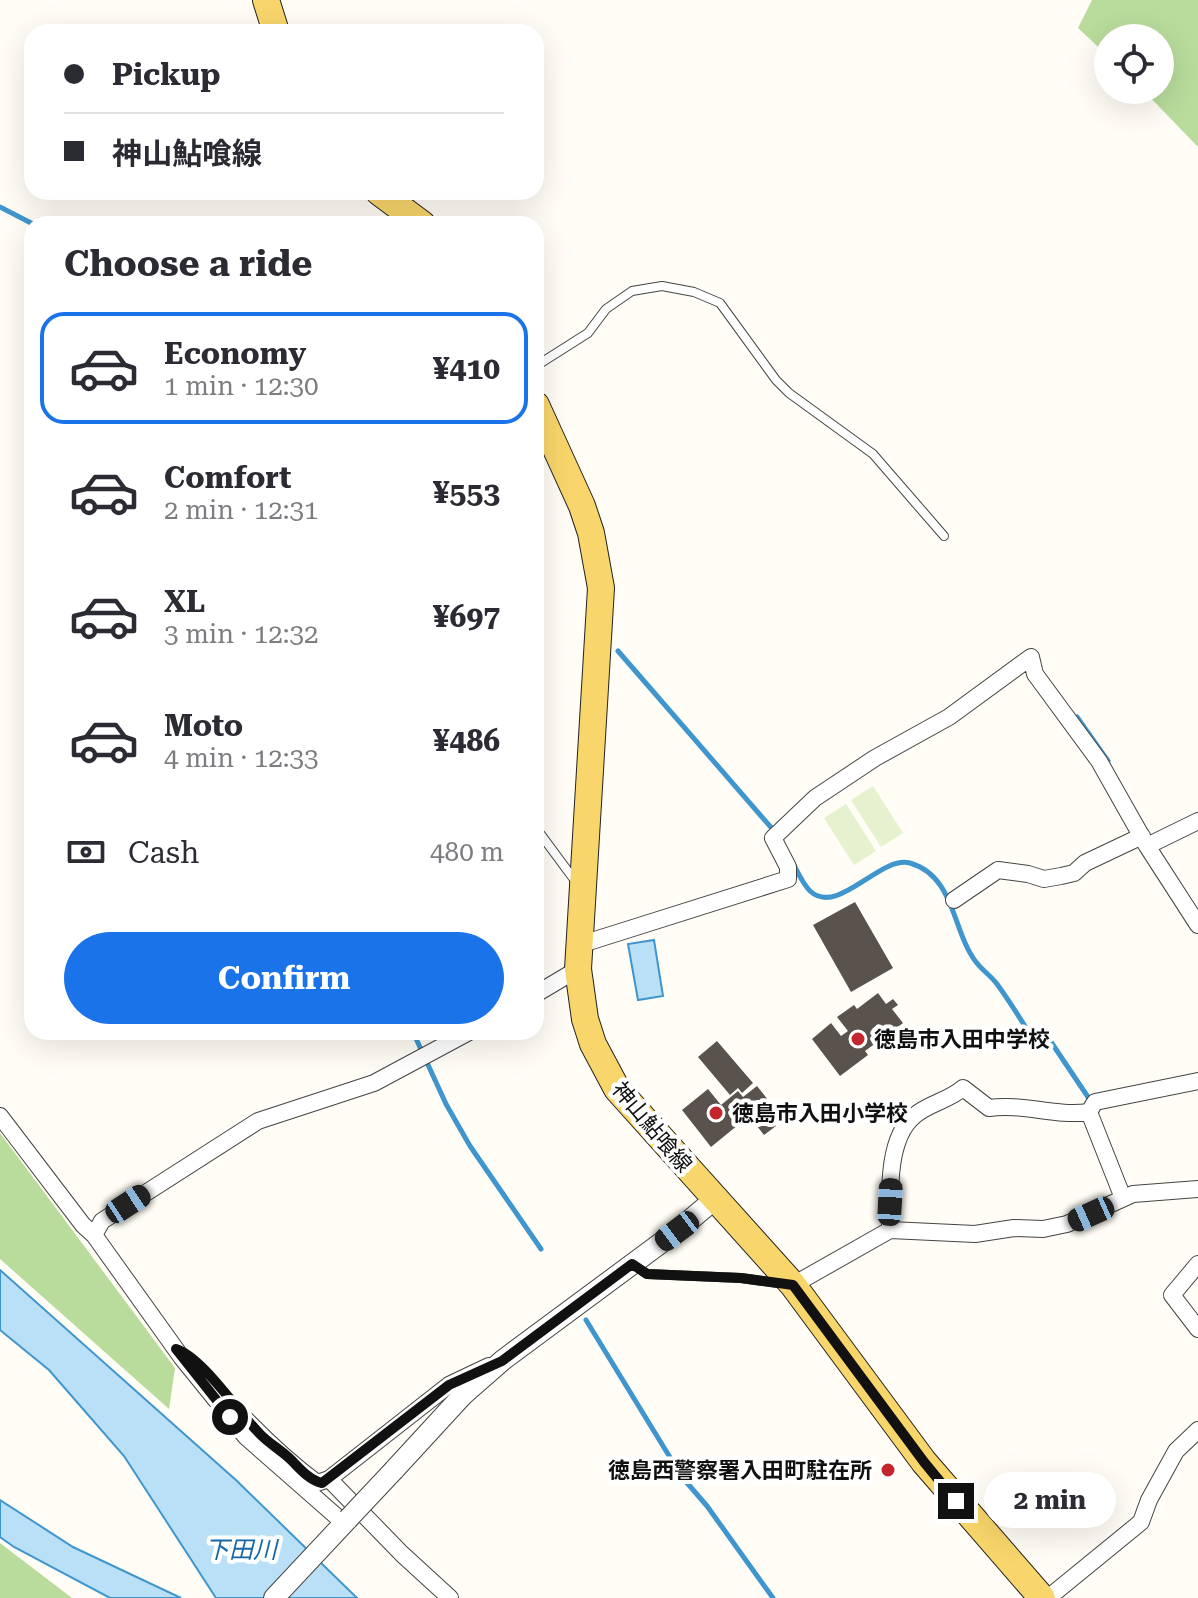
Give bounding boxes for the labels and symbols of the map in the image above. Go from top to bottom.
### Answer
place label: 徳島市入田中学校 [874,1027,1050,1052]
marker: 徳島市入田中学校 [849,1030,867,1048]
street label: 神山鮎喰線 [607,1077,697,1177]
place label: 徳島市入田小学校 [732,1101,908,1126]
marker: 徳島市入田小学校 [707,1104,725,1122]
car [877,1177,903,1227]
car [101,1181,155,1227]
car [1064,1193,1118,1235]
car [651,1207,703,1255]
route start [212,1399,248,1435]
place label: 徳島西警察署入田町駐在所 [608,1458,872,1483]
marker: 徳島西警察署入田町駐在所 [879,1461,897,1479]
callout: 2 min [984,1473,1116,1529]
route end [938,1483,974,1519]
water label: 下田川 [205,1536,280,1564]

